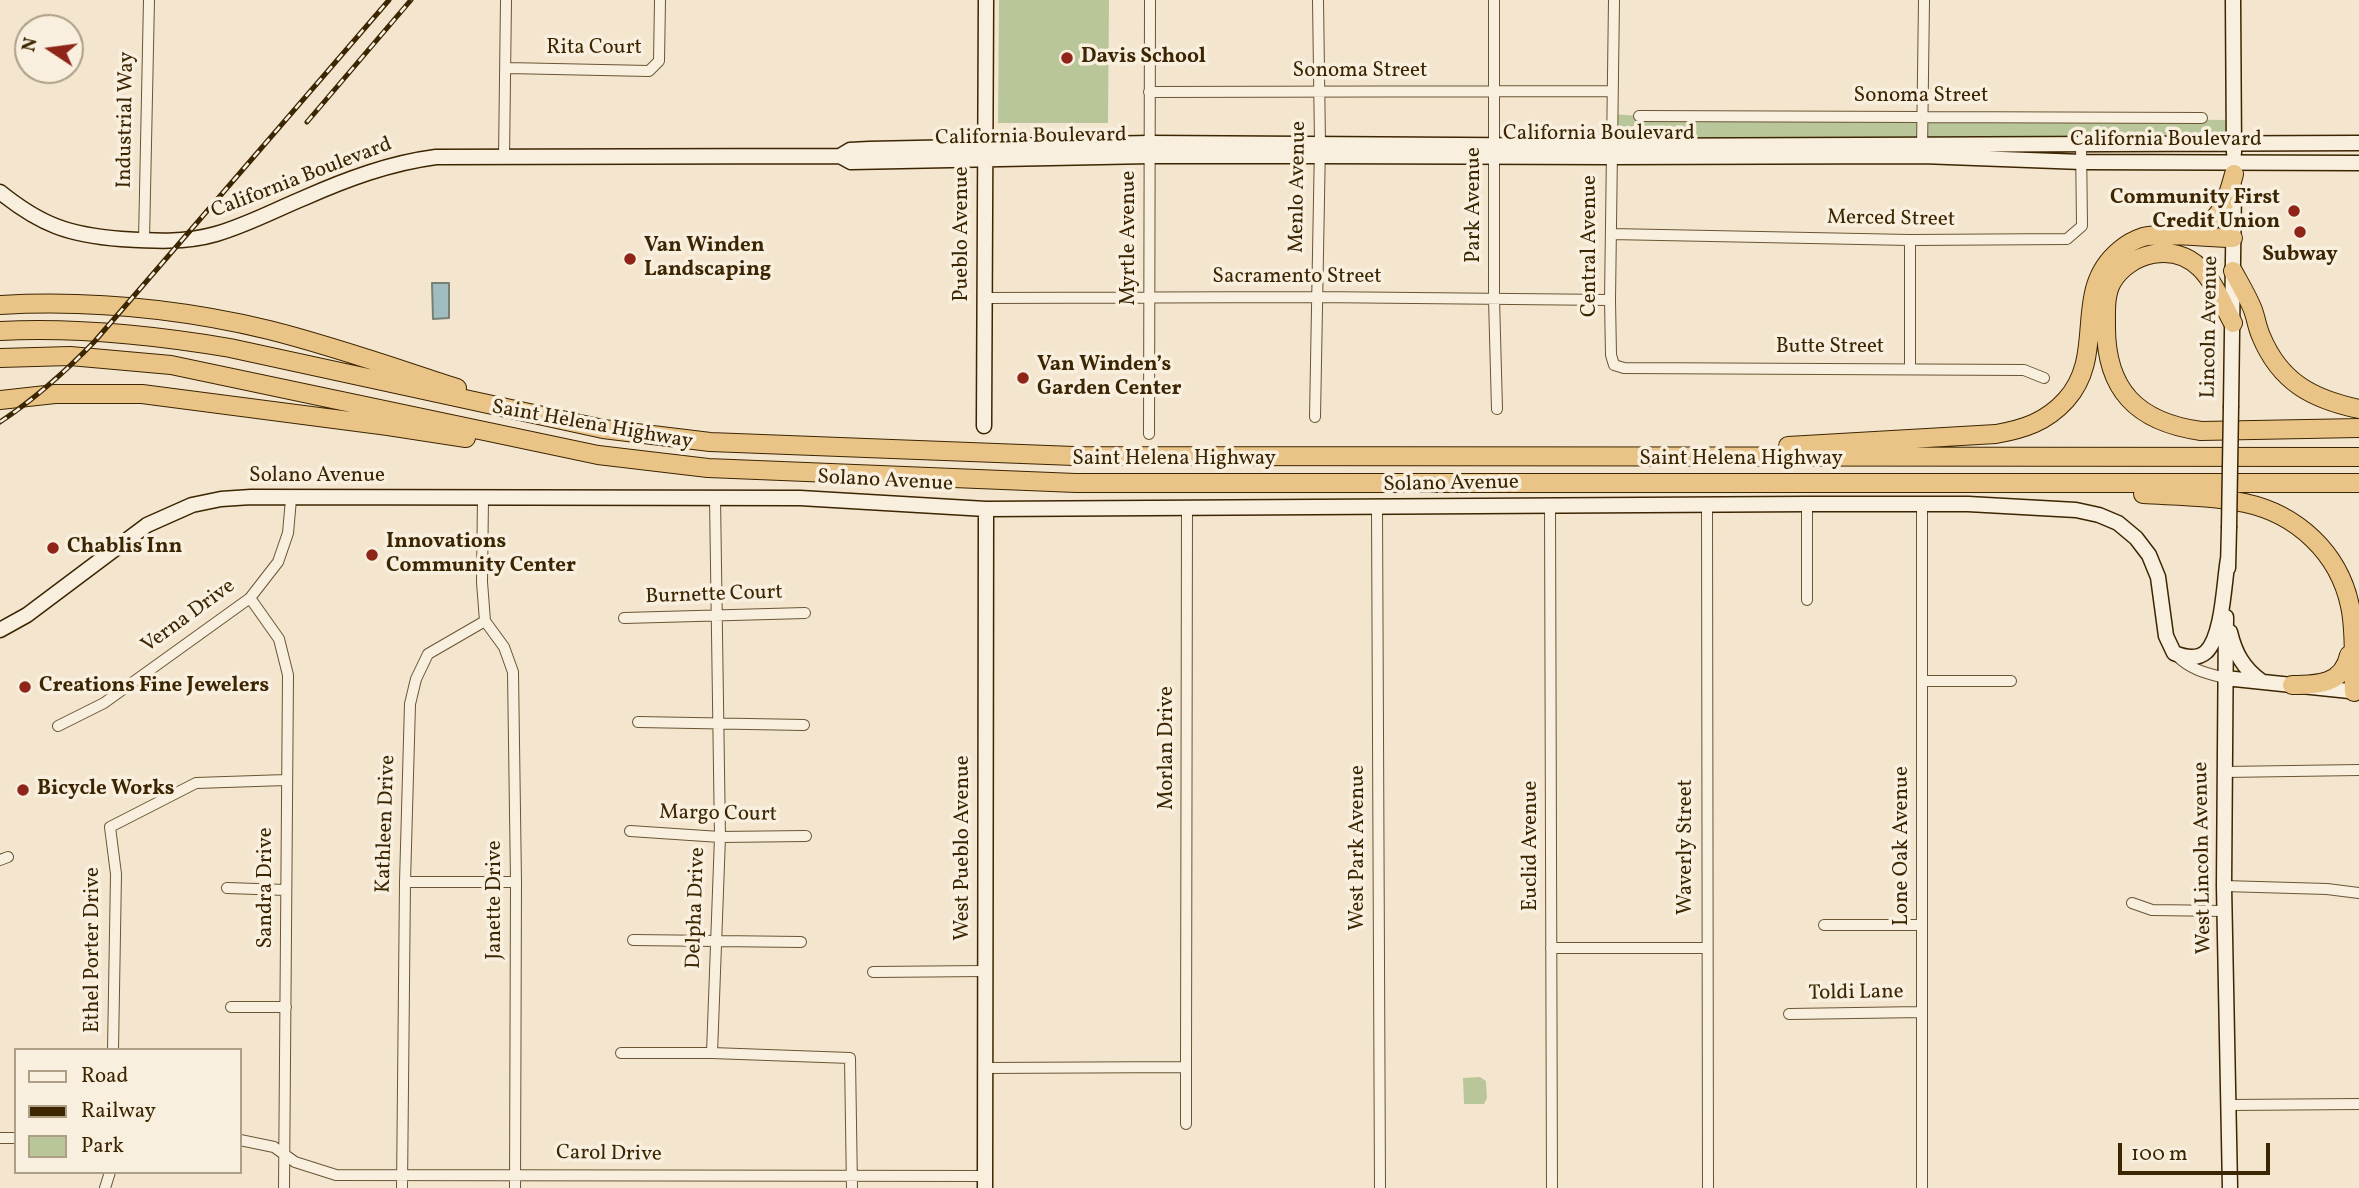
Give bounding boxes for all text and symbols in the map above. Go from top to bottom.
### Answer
north arrow [14,14,84,84]
text: N [16,35,45,54]
street label: Rita Court [546,36,642,62]
place label: Davis School [1081,45,1206,71]
marker: Davis School [1059,50,1075,66]
street label: Industrial Way [113,51,141,189]
street label: Sonoma Street [1293,59,1427,85]
street label: Sonoma Street [1854,84,1988,110]
street label: Menlo Avenue [1285,121,1313,253]
street label: California Boulevard [1503,122,1695,148]
street label: California Boulevard [935,124,1127,152]
street label: California Boulevard [2070,128,2262,154]
street label: California Boulevard [208,133,396,225]
street label: Park Avenue [1462,147,1488,263]
street label: Pueblo Avenue [950,166,976,302]
street label: Myrtle Avenue [1117,170,1143,306]
street label: Central Avenue [1578,175,1604,317]
place label: Community First Credit Union [2110,186,2280,236]
marker: Community First Credit Union [2286,203,2302,219]
street label: Merced Street [1827,206,1955,234]
marker: Subway [2292,224,2308,240]
place label: Van Winden Landscaping [644,234,771,284]
place label: Subway [2262,243,2338,269]
marker: Van Winden Landscaping [622,251,638,267]
street label: Lincoln Avenue [2197,255,2225,399]
street label: Sacramento Street [1212,265,1382,291]
street label: Butte Street [1776,335,1884,361]
place label: Van Winden’s Garden Center [1037,353,1181,403]
marker: Van Winden’s Garden Center [1015,370,1031,386]
street label: Saint Helena Highway [490,396,694,456]
street label: Saint Helena Highway [1072,447,1276,473]
street label: Saint Helena Highway [1639,447,1843,473]
street label: Solano Avenue [249,464,385,490]
street label: Solano Avenue [816,466,954,498]
street label: Solano Avenue [1383,471,1519,499]
place label: Innovations Community Center [386,530,576,580]
place label: Chablis Inn [67,535,182,561]
marker: Chablis Inn [45,540,61,556]
marker: Innovations Community Center [364,547,380,563]
street label: Verna Drive [137,575,241,659]
street label: Burnette Court [645,581,783,611]
place label: Creations Fine Jewelers [39,674,269,700]
marker: Creations Fine Jewelers [17,679,33,695]
street label: Morlan Drive [1155,686,1181,810]
street label: Kathleen Drive [372,754,402,894]
street label: West Pueblo Avenue [951,755,977,941]
street label: West Lincoln Avenue [2190,762,2218,954]
street label: West Park Avenue [1346,765,1372,931]
street label: Lone Oak Avenue [1890,766,1916,926]
place label: Bicycle Works [37,777,175,803]
street label: Waverly Street [1674,779,1700,915]
street label: Euclid Avenue [1519,781,1545,911]
marker: Bicycle Works [15,782,31,798]
street label: Margo Court [659,801,777,829]
street label: Sandra Drive [254,827,280,949]
street label: Janette Drive [483,840,509,960]
street label: Delpha Drive [682,847,712,969]
street label: Ethel Porter Drive [81,867,107,1033]
street label: Toldi Lane [1808,981,1904,1007]
legend [14,1048,242,1174]
text: Road [81,1062,128,1091]
text: Railway [81,1097,156,1126]
scale bar [2121,1128,2273,1172]
text: Park [81,1132,124,1161]
text: 100 m [2131,1140,2188,1169]
street label: Carol Drive [556,1141,662,1169]

